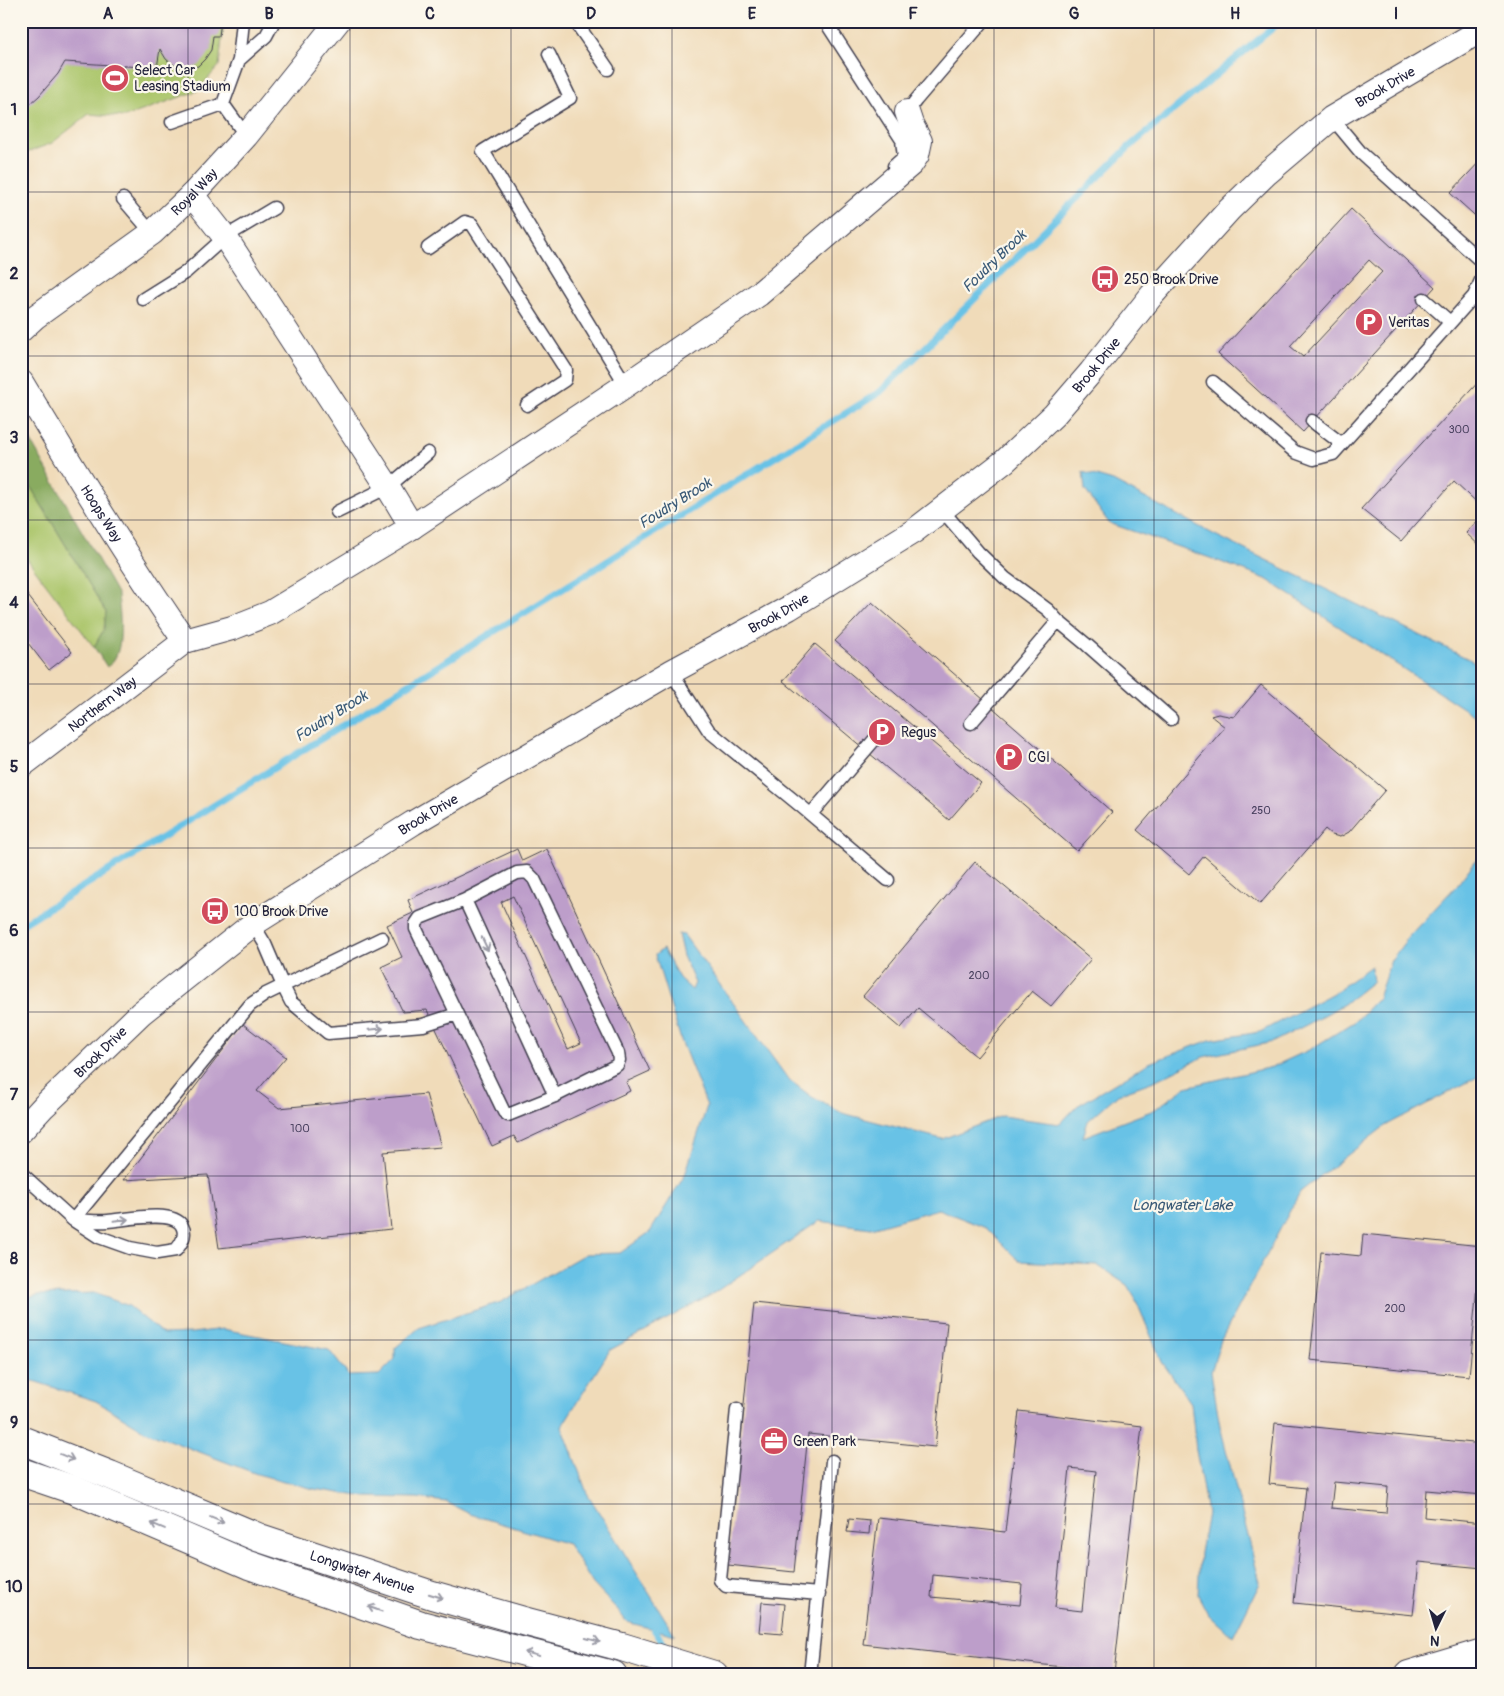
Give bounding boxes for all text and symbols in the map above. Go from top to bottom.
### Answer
text: A [103,4,114,24]
text: B [264,4,274,24]
text: C [425,4,435,24]
text: D [586,4,596,24]
text: E [748,4,757,24]
text: F [908,4,918,24]
text: G [1069,4,1080,24]
text: H [1230,4,1240,24]
text: I [1394,4,1398,24]
place label: Select Car Leasing Stadium [134,62,231,95]
sports icon: Select Car Leasing Stadium [100,63,130,93]
street label: Brook Drive [1352,63,1418,111]
text: 1 [11,100,17,120]
street label: Royal Way [168,165,221,219]
water label: Foudry Brook [958,225,1032,297]
text: 2 [10,264,19,284]
bus stop icon: 250 Brook Drive [1090,264,1120,294]
place label: 250 Brook Drive [1124,271,1219,288]
parking icon: Veritas [1354,307,1384,337]
place label: Veritas [1388,314,1430,331]
street label: Brook Drive [1069,334,1124,397]
house number: 300 [1448,423,1470,436]
text: 3 [10,428,19,448]
water label: Foudry Brook [635,473,717,533]
street label: Hoops Way [77,482,125,545]
street label: Brook Drive [746,590,812,637]
text: 4 [9,593,19,613]
street label: Northern Way [65,673,140,736]
water label: Foudry Brook [291,686,373,746]
parking icon: Regus [867,717,897,747]
place label: Regus [901,724,937,741]
parking icon: CGI [994,742,1024,772]
place label: CGI [1028,749,1050,766]
text: 5 [10,757,19,777]
street label: Brook Drive [395,790,461,839]
house number: 250 [1251,804,1271,817]
bus stop icon: 100 Brook Drive [200,896,230,926]
place label: 100 Brook Drive [234,903,328,920]
text: 6 [9,921,19,941]
one-way arrow [481,936,491,951]
house number: 200 [968,969,990,982]
street label: Brook Drive [71,1023,131,1082]
one-way arrow [368,1024,384,1033]
text: 7 [10,1085,19,1105]
house number: 100 [290,1122,310,1135]
water label: Longwater Lake [1132,1196,1234,1215]
one-way arrow [113,1215,129,1225]
text: 8 [10,1249,18,1269]
house number: 200 [1384,1302,1406,1315]
text: 9 [10,1413,18,1433]
office icon: Green Park [759,1426,789,1456]
place label: Green Park [793,1433,856,1450]
one-way arrow [59,1453,74,1463]
one-way arrow [209,1516,224,1525]
one-way arrow [151,1521,166,1531]
street label: Longwater Avenue [307,1547,417,1598]
text: 10 [5,1577,23,1597]
one-way arrow [428,1592,444,1602]
one-way arrow [368,1604,384,1613]
north arrow [1412,1604,1462,1654]
text: N [1429,1632,1440,1649]
one-way arrow [584,1635,600,1645]
one-way arrow [524,1648,540,1658]

